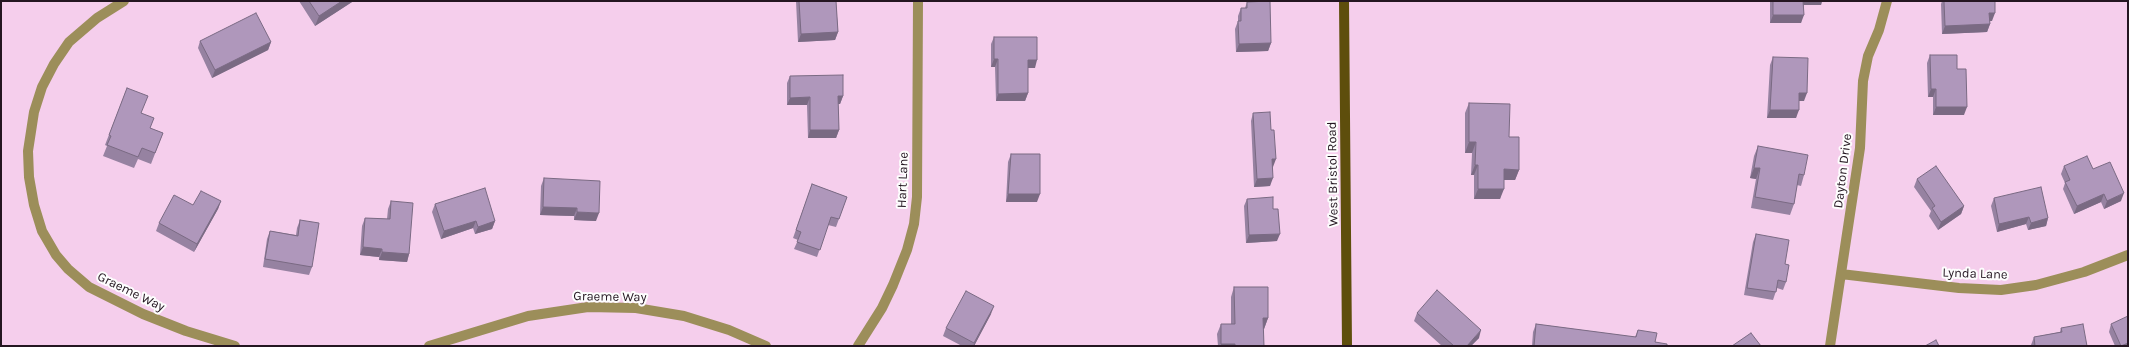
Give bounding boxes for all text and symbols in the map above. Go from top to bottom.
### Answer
street label: West Bristol Road [1324,121,1342,227]
street label: Dayton Drive [1831,133,1855,209]
street label: Hart Lane [894,152,912,208]
street label: Lynda Lane [1942,265,2008,283]
street label: Graeme Way [95,269,167,315]
street label: Graeme Way [573,289,647,305]

